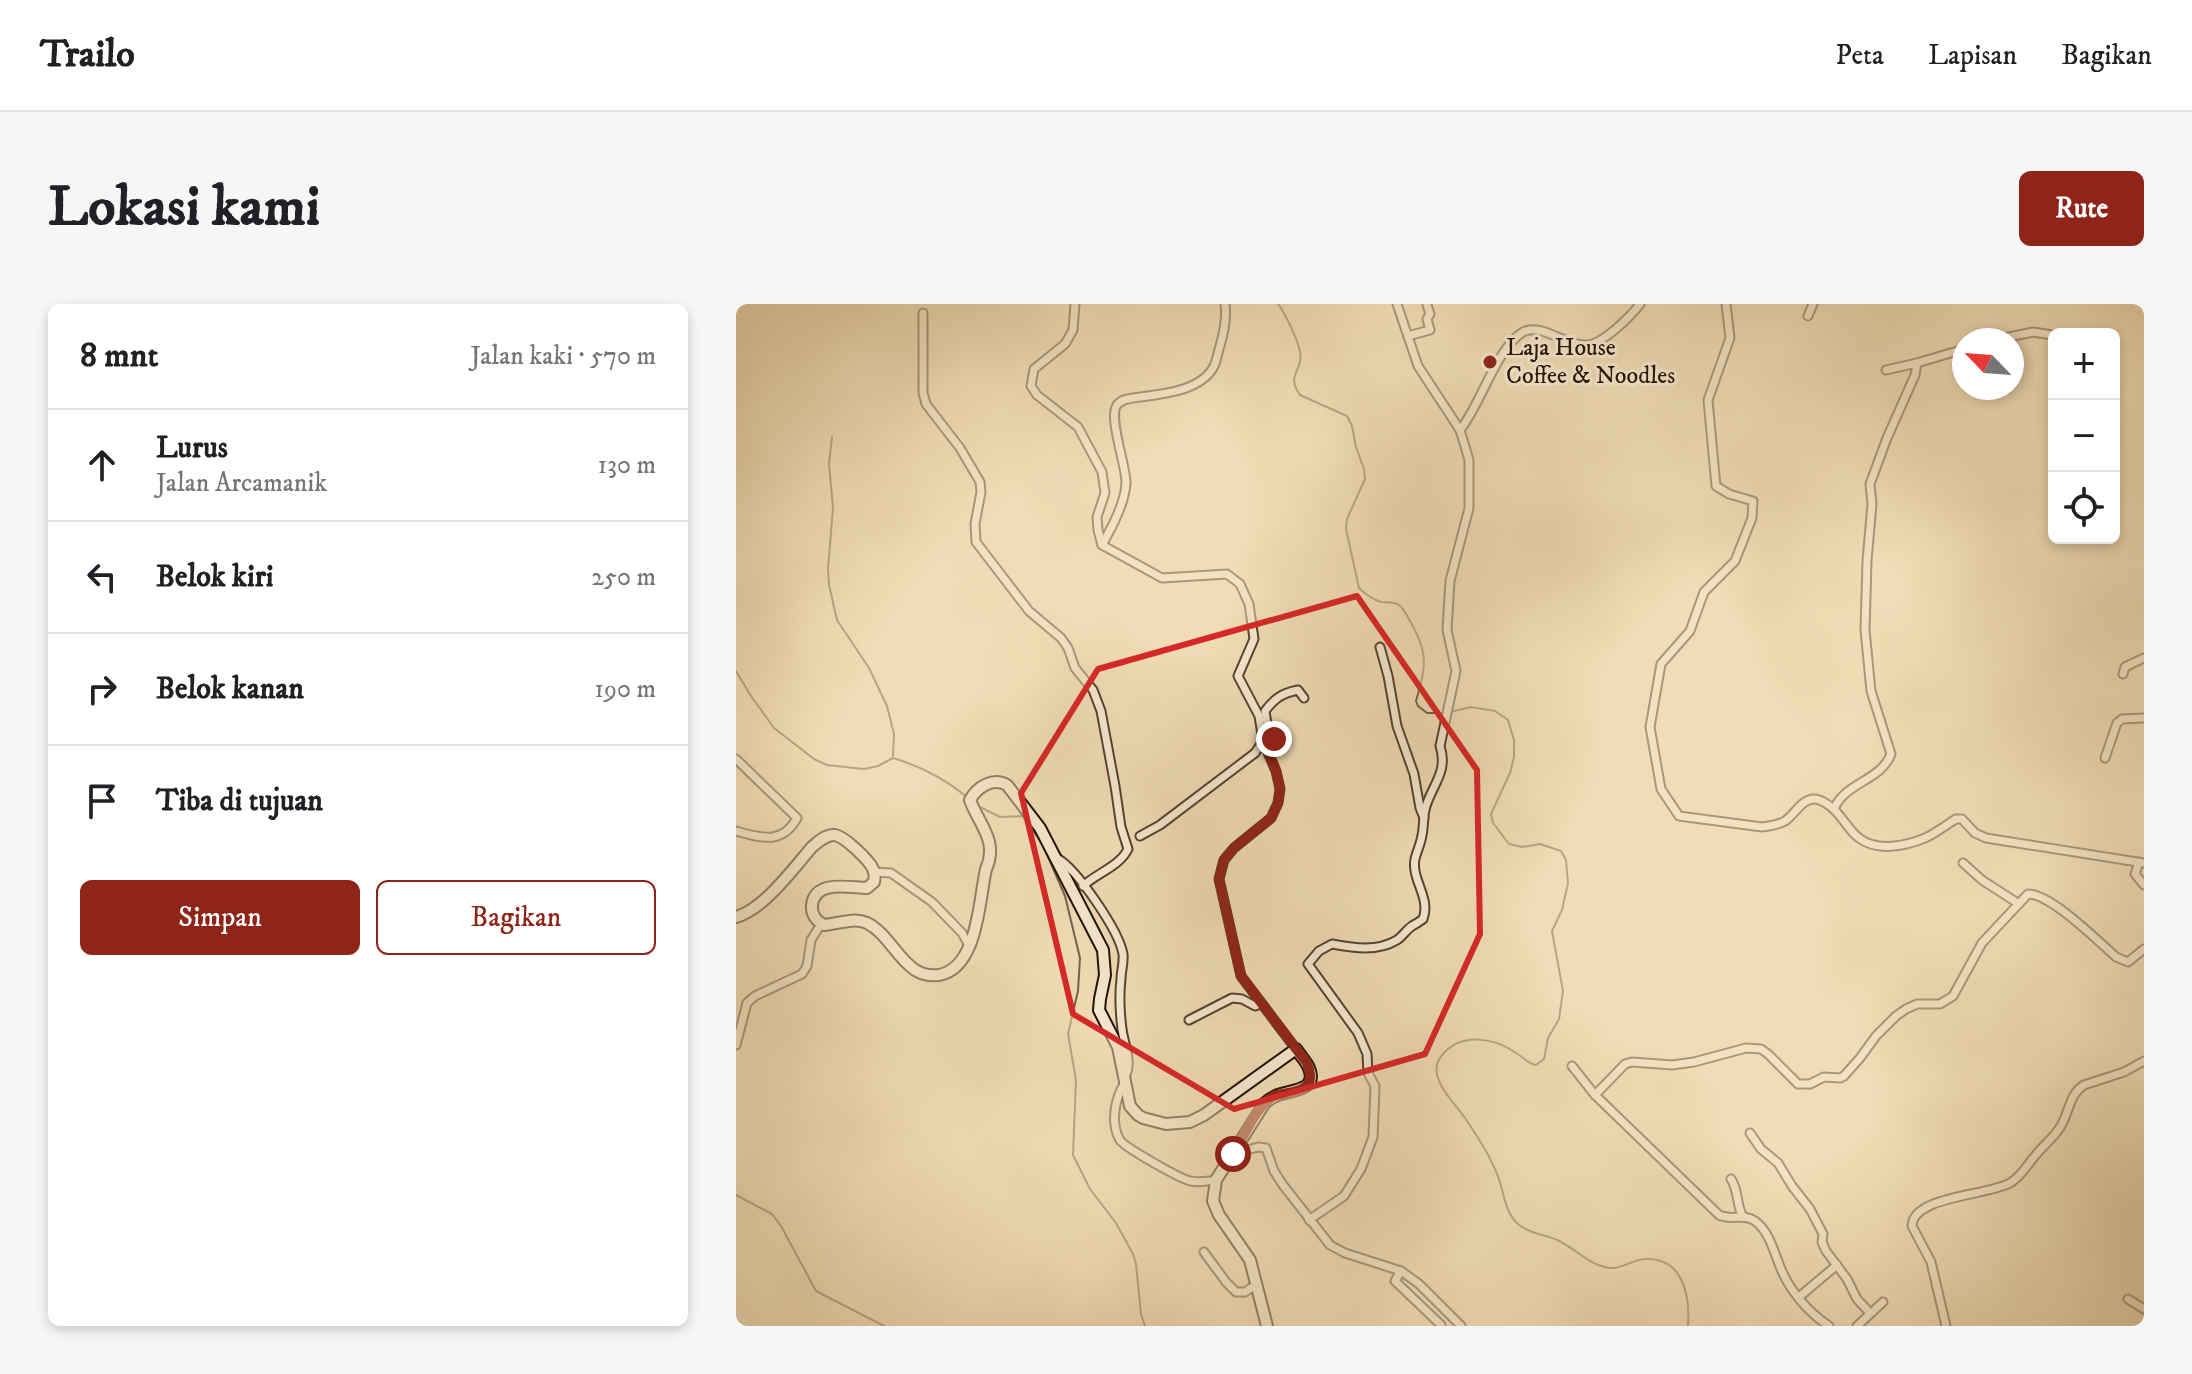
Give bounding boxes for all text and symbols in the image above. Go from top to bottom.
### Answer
text: Trailo [40,31,135,79]
text: Peta [1836,38,1884,73]
text: Lapisan [1928,38,2017,73]
text: Bagikan [2061,38,2152,73]
button: Rute [2019,171,2144,246]
text: Lokasi kami [48,173,320,243]
north arrow [1952,328,2024,400]
map controls [2048,328,2120,544]
button: + [2048,328,2120,400]
place label: Laja House Coffee & Noodles [1506,333,1675,391]
text: 8 mnt [80,335,158,377]
text: Jalan kaki · 570 m [470,340,656,373]
marker: Laja House Coffee & Noodles [1481,353,1499,371]
button: − [2048,400,2120,472]
text: Lurus [156,430,228,467]
icon: ahead [80,443,124,487]
text: 130 m [598,449,656,482]
text: Jalan Arcamanik [156,467,327,500]
button: locate [2048,472,2120,544]
icon: left [80,555,124,599]
text: Belok kiri [156,559,274,596]
text: 250 m [591,561,656,594]
icon: right [80,667,124,711]
text: Belok kanan [156,671,304,708]
text: 190 m [594,673,656,706]
route end [1256,721,1292,757]
icon: arrive [80,779,124,823]
text: Tiba di tujuan [156,783,323,820]
button: Simpan [80,880,360,955]
button: Bagikan [376,880,656,955]
route start [1215,1136,1251,1172]

